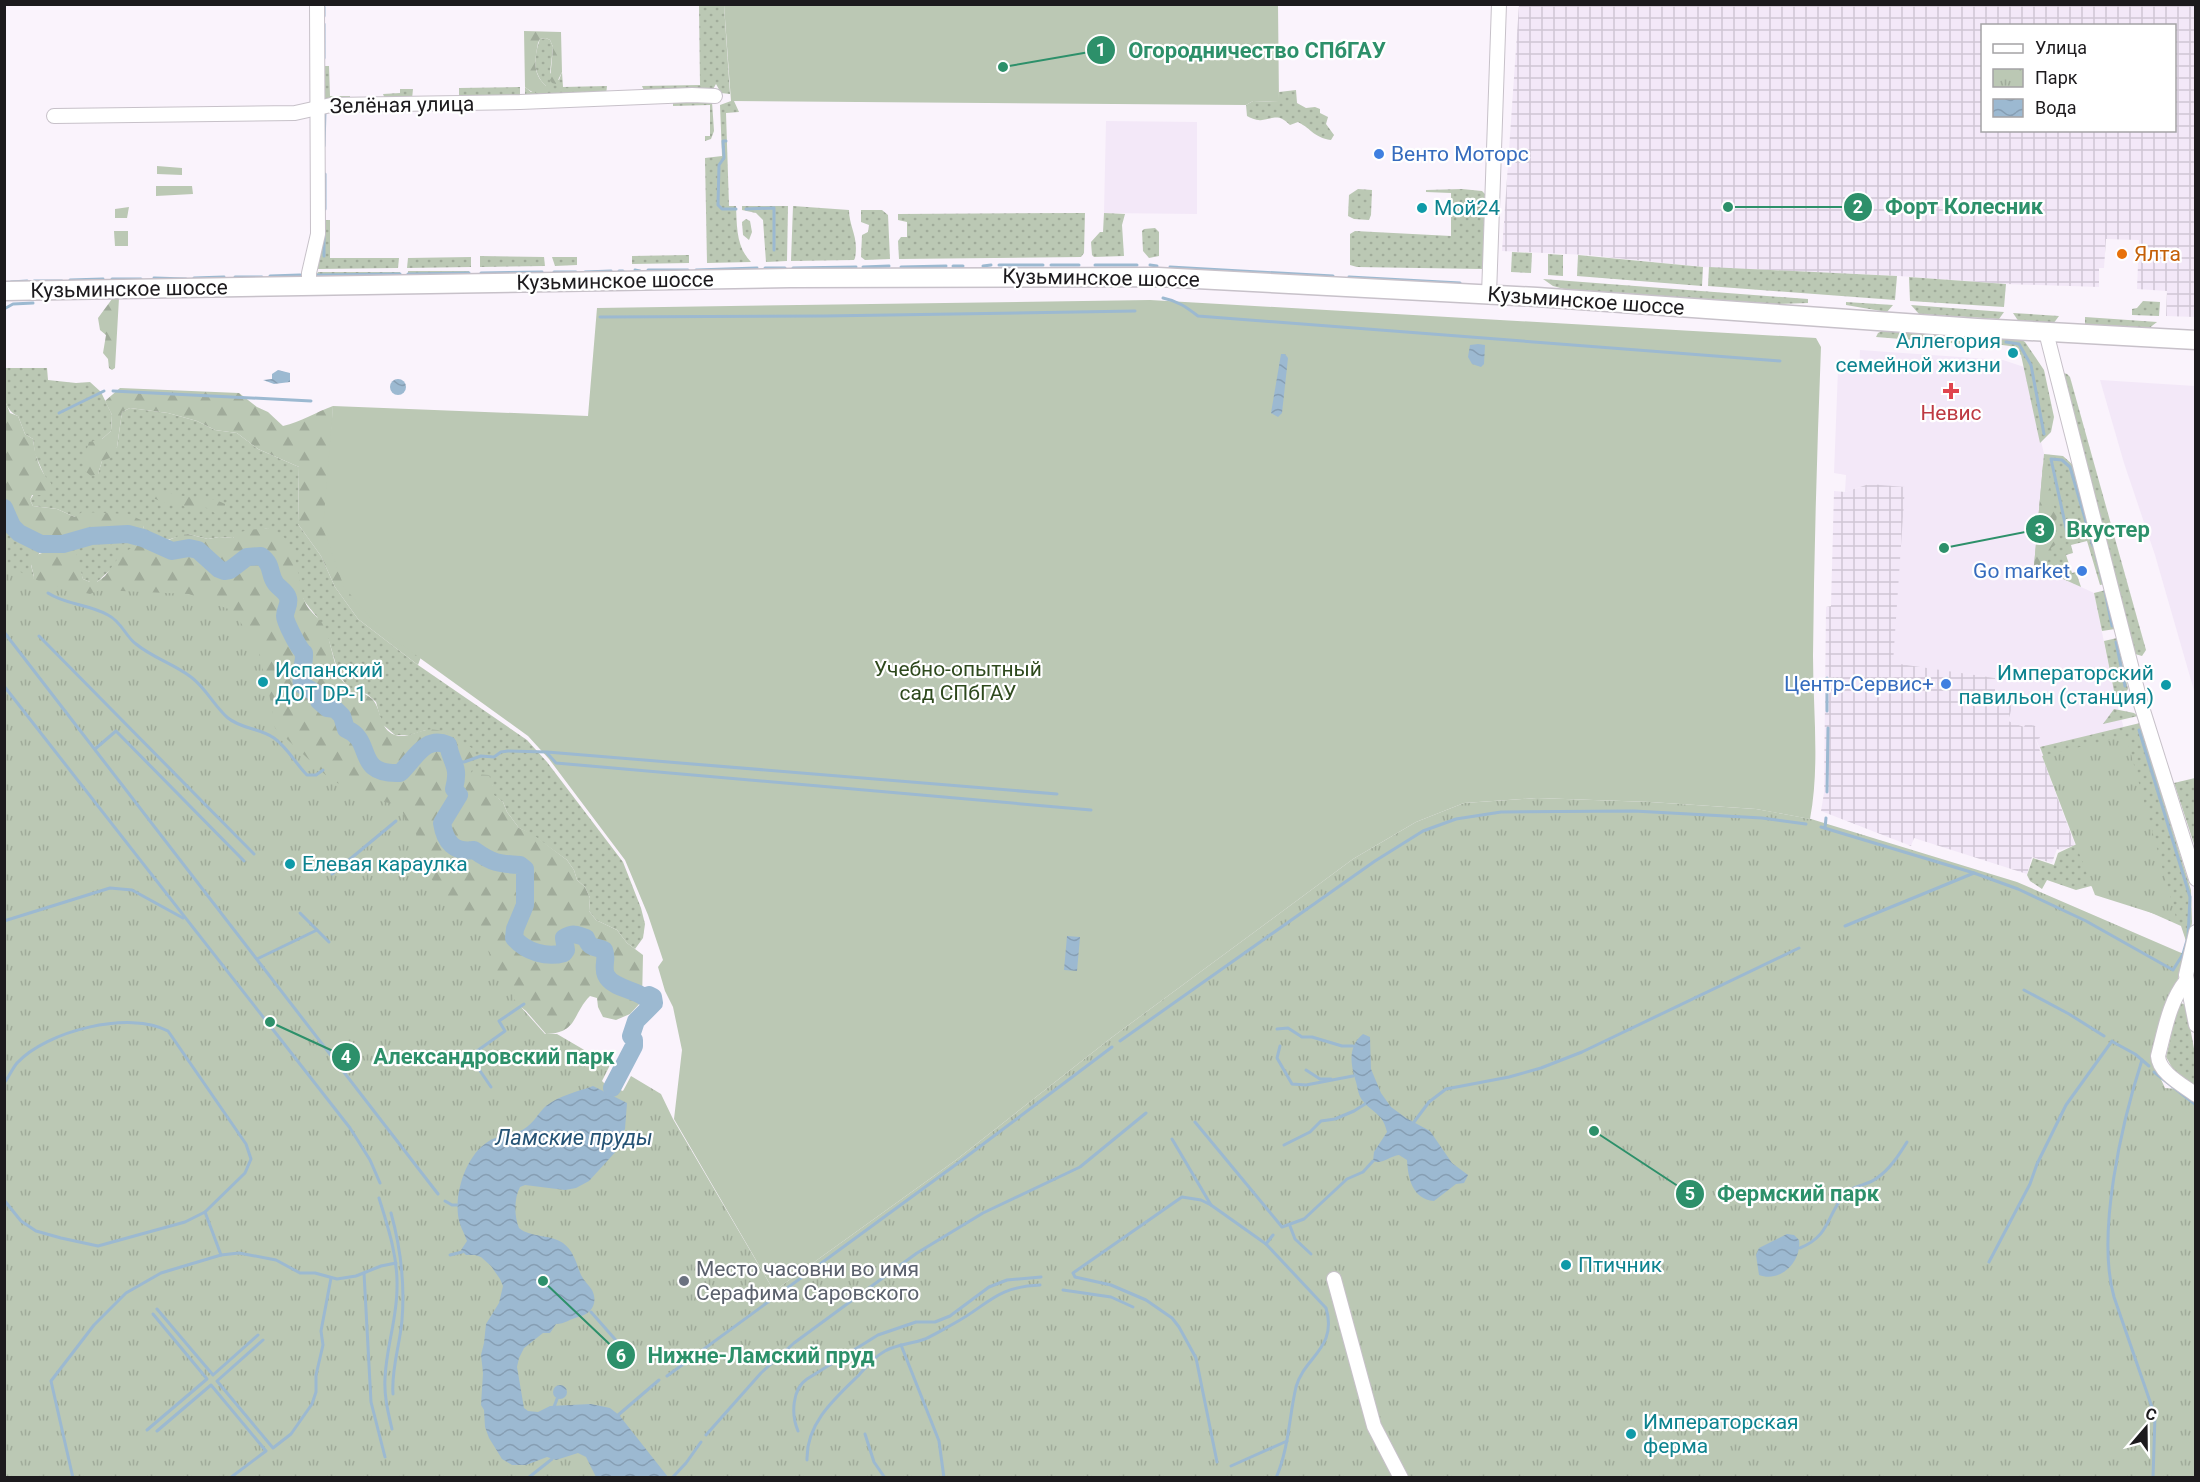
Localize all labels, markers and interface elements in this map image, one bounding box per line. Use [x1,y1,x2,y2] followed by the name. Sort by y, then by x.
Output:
[1981,24,2176,132] legend
[1086,30,1398,70] callout: Огородничество СПбГАУ
[2035,37,2087,58] text: Улица
[1128,38,1386,63] text: Огородничество СПбГАУ
[1096,39,1106,60] text: 1
[2035,67,2078,88] text: Парк
[329,92,475,118] street label: Зелёная улица
[2035,97,2077,118] text: Вода
[1391,142,1529,166] place label: Венто Моторс
[1372,147,1386,161] marker: Венто Моторс
[1843,187,2055,227] callout: Форт Колесник
[1885,194,2044,219] text: Форт Колесник
[1434,196,1500,220] place label: Мой24
[1853,196,1863,217] text: 2
[1415,201,1429,215] marker: Мой24
[2134,242,2181,266] place label: Ялта
[2115,247,2129,261] marker: Ялта
[1002,264,1200,292] street label: Кузьминское шоссе
[516,267,714,295] street label: Кузьминское шоссе
[30,275,228,303] street label: Кузьминское шоссе
[1487,282,1685,320] street label: Кузьминское шоссе
[1836,329,2001,377] place label: Аллегория семейной жизни
[2006,346,2020,360] marker: Аллегория семейной жизни
[1944,384,1958,398] marker: Невис
[1920,401,1982,425] place label: Невис
[2025,509,2162,549] callout: Вкустер
[2066,517,2150,542] text: Вкустер
[2035,519,2045,540] text: 3
[1973,559,2070,583] place label: Go market
[2075,564,2089,578] marker: Go market
[874,657,1042,705] park label: Учебно-опытный сад СПбГАУ
[275,658,383,706] place label: Испанский ДОТ DP-1
[1958,661,2154,709] place label: Императорский павильон (станция)
[1784,672,1934,696] place label: Центр-Сервис+
[256,675,270,689] marker: Испанский ДОТ DP-1
[1939,677,1953,691] marker: Центр-Сервис+
[2159,678,2173,692] marker: Императорский павильон (станция)
[302,852,468,876] place label: Елевая караулка
[283,857,297,871] marker: Елевая караулка
[331,1037,626,1077] callout: Александровский парк
[373,1044,615,1069] text: Александровский парк
[341,1046,351,1067] text: 4
[494,1125,653,1150] water label: Ламские пруды
[1675,1174,1891,1214] callout: Фермский парк
[1717,1181,1880,1206] text: Фермский парк
[1685,1183,1695,1204] text: 5
[1578,1253,1663,1277] place label: Птичник
[696,1257,919,1305] place label: Место часовни во имя Серафима Саровского
[1559,1258,1573,1272] marker: Птичник
[677,1274,691,1288] marker: Место часовни во имя Серафима Саровского
[606,1335,887,1375] callout: Нижне-Ламский пруд
[647,1343,875,1368] text: Нижне-Ламский пруд
[616,1345,626,1366] text: 6
[2116,1398,2176,1458] north arrow
[2143,1404,2159,1425] text: С
[1643,1410,1799,1458] place label: Императорская ферма
[1624,1427,1638,1441] marker: Императорская ферма

